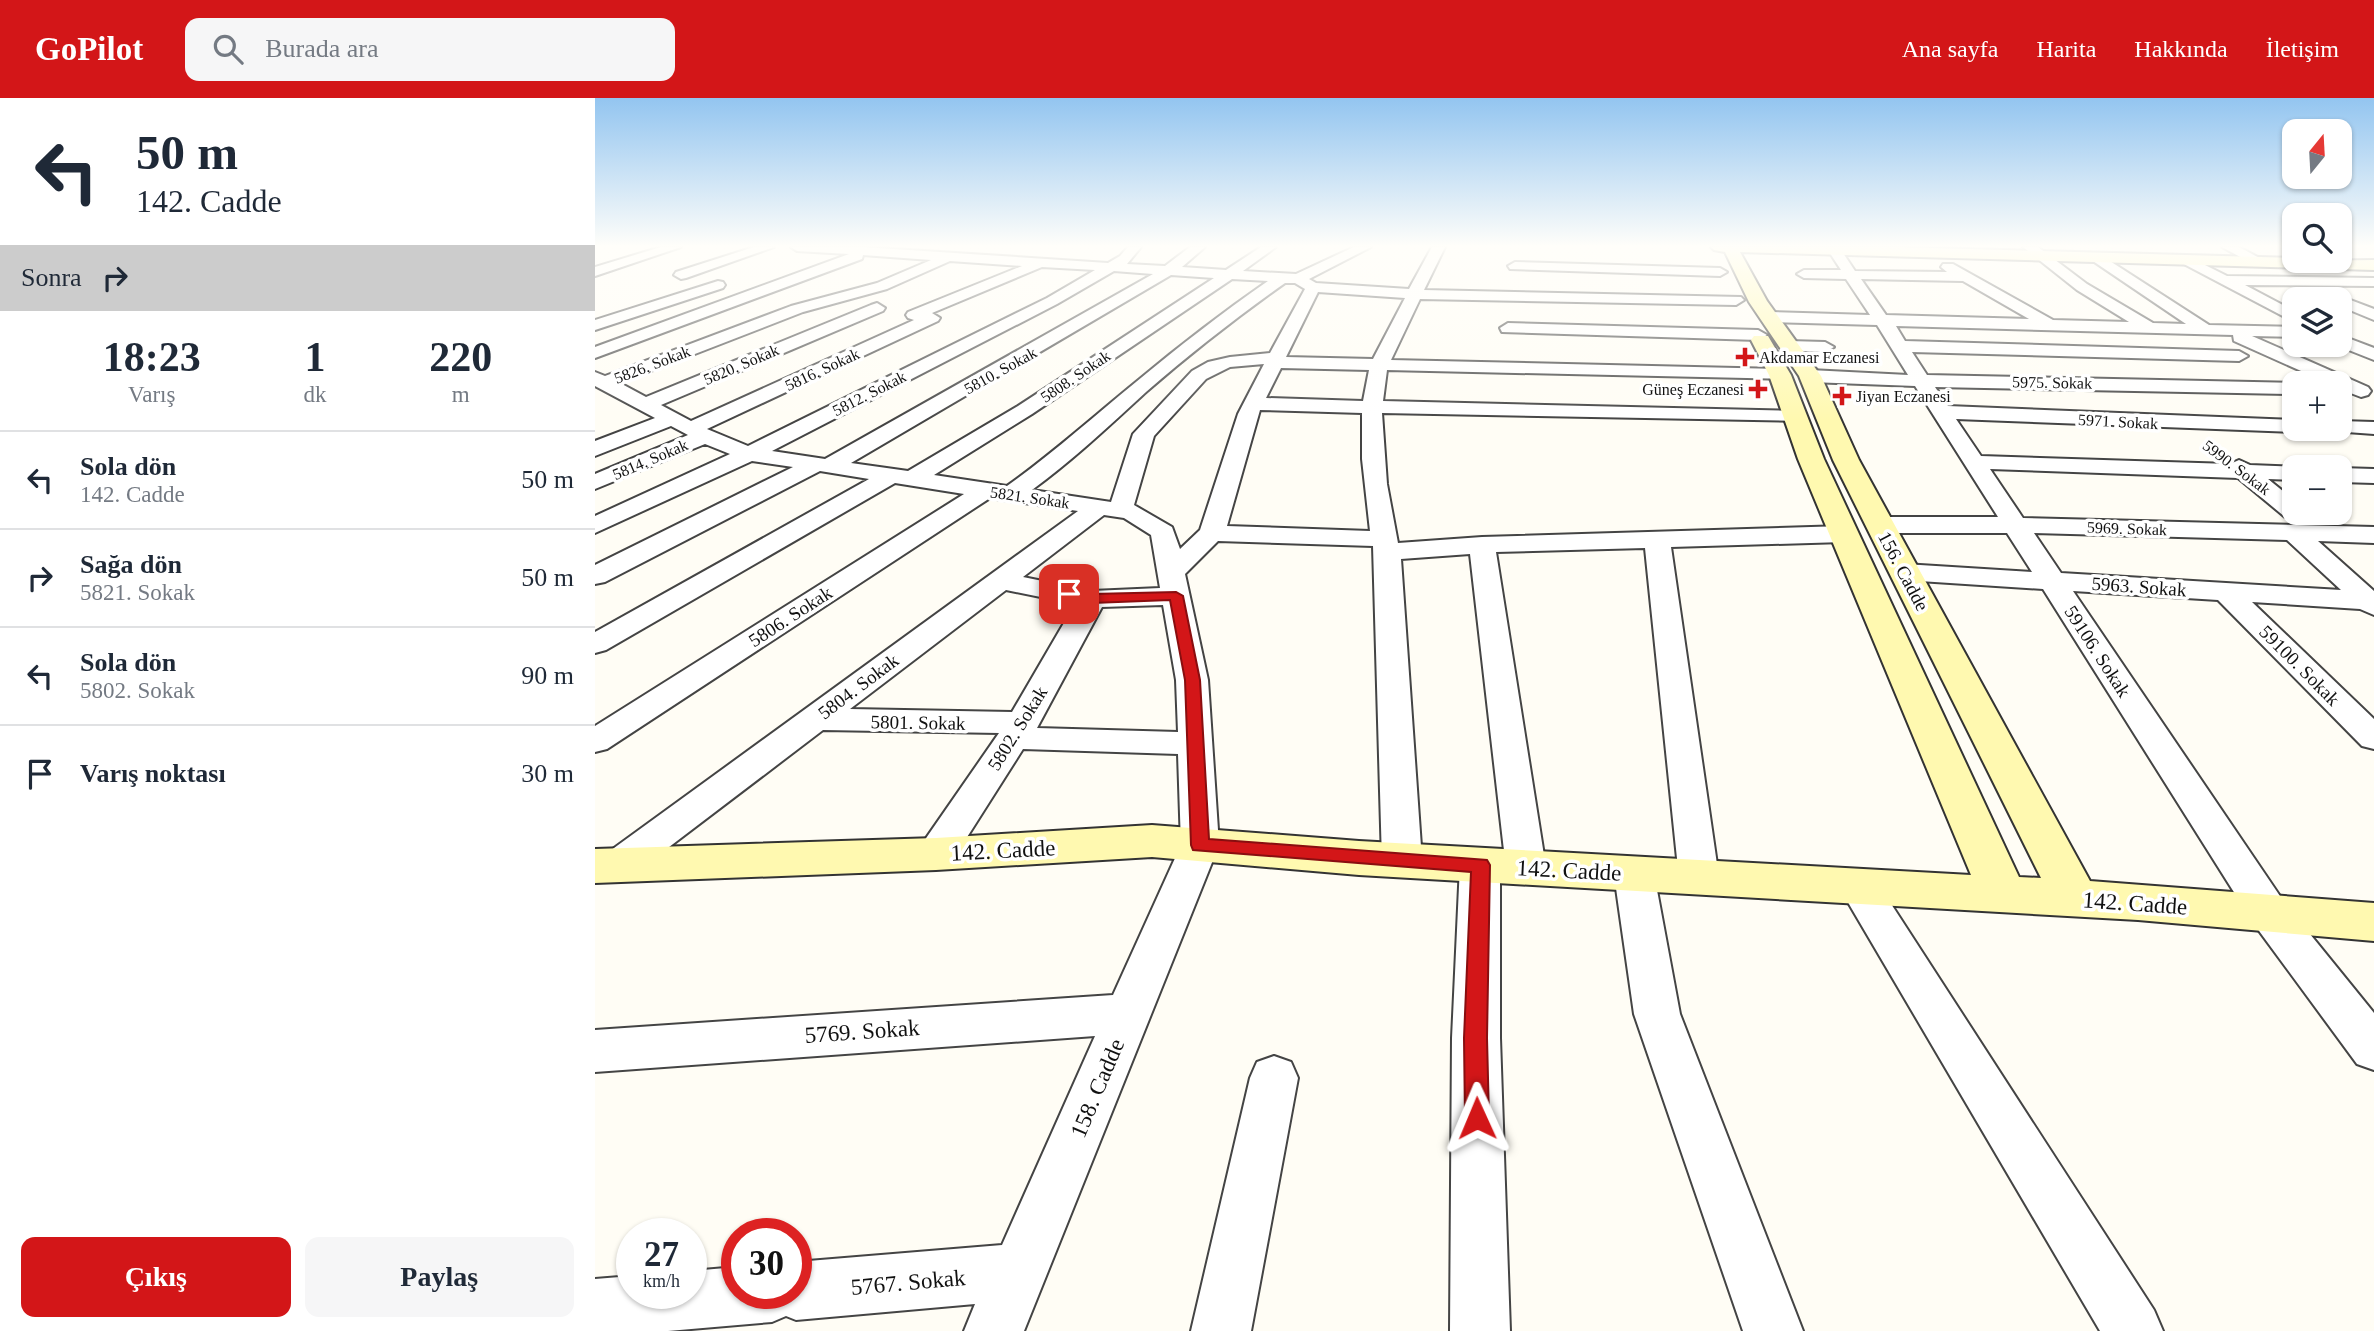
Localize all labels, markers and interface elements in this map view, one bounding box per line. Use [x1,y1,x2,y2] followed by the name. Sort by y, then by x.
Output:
[185,18,675,81] search box
[209,30,247,68] icon: search
[35,31,143,67] text: GoPilot
[265,34,378,63] text: Burada ara
[1902,36,1998,62] text: Ana sayfa
[2036,36,2096,62] text: Harita
[2134,36,2228,62] text: Hakkında
[2266,36,2339,62] text: İletişim
[2282,119,2352,189] north arrow
[2282,119,2352,525] map controls
[136,125,238,180] text: 50 m
[21,126,112,217] icon: left
[136,183,282,219] text: 142. Cadde
[2282,203,2352,273] button: search
[96,259,134,297] icon: right
[21,263,82,292] text: Sonra
[2282,287,2352,357] button: layers
[103,334,201,380] text: 18:23
[305,334,326,380] text: 1
[429,334,492,380] text: 220
[701,341,781,388] street label: 5820. Sokak
[612,342,693,387] street label: 5826. Sokak
[961,344,1039,397] street label: 5810. Sokak
[782,345,862,394] street label: 5816. Sokak
[1037,347,1113,406] street label: 5808. Sokak
[1737,349,1753,365] marker: Akdamar Eczanesi
[1759,349,1880,366] place label: Akdamar Eczanesi
[830,368,909,419] street label: 5812. Sokak
[2282,371,2352,441] button: +
[2012,373,2092,392] street label: 5975. Sokak
[1642,381,1745,399] place label: Güneş Eczanesi
[1750,381,1766,397] marker: Güneş Eczanesi
[128,382,175,407] text: Varış
[304,382,327,407] text: dk
[452,382,470,407] text: m
[1834,388,1850,404] marker: Jiyan Eczanesi
[1856,388,1951,406] place label: Jiyan Eczanesi
[2078,411,2158,432] street label: 5971. Sokak
[610,436,690,483] street label: 5814. Sokak
[2200,437,2274,498] street label: 5990. Sokak
[80,452,176,481] text: Sola dön
[2282,455,2352,525] button: −
[21,461,59,499] icon: left
[521,465,574,494] text: 50 m
[80,482,185,507] text: 142. Cadde
[989,484,1071,511] street label: 5821. Sokak
[2087,519,2167,538] street label: 5969. Sokak
[1874,528,1933,614] street label: 156. Cadde
[80,550,182,579] text: Sağa dön
[21,559,59,597] icon: right
[521,563,574,592] text: 50 m
[1039,564,1099,624] pin
[2091,573,2188,600] street label: 5963. Sokak
[1050,575,1088,613] icon: arrive
[80,580,195,605] text: 5821. Sokak
[745,581,836,651] street label: 5806. Sokak
[2060,602,2135,701] street label: 59106. Sokak
[2255,621,2344,710] street label: 59100. Sokak
[80,648,176,677] text: Sola dön
[814,649,903,723] street label: 5804. Sokak
[21,657,59,695] icon: left
[521,661,574,690] text: 90 m
[80,678,195,703] text: 5802. Sokak
[983,682,1052,774] street label: 5802. Sokak
[870,711,966,734] street label: 5801. Sokak
[21,755,59,793] icon: arrive
[80,759,226,788] text: Varış noktası
[521,759,574,788] text: 30 m
[950,835,1056,866] street label: 142. Cadde
[1516,855,1622,886] street label: 142. Cadde
[2082,887,2188,920] street label: 142. Cadde
[804,1015,921,1048] street label: 5769. Sokak
[1065,1035,1129,1141] street label: 158. Cadde
[1440,1081,1514,1155] position arrow
[721,1218,812,1309] speed limit sign: 30
[644,1235,679,1274] text: 27
[21,1237,291,1317] button: Çıkış
[305,1237,574,1317] button: Paylaş
[850,1265,967,1300] street label: 5767. Sokak
[643,1271,680,1291] text: km/h

